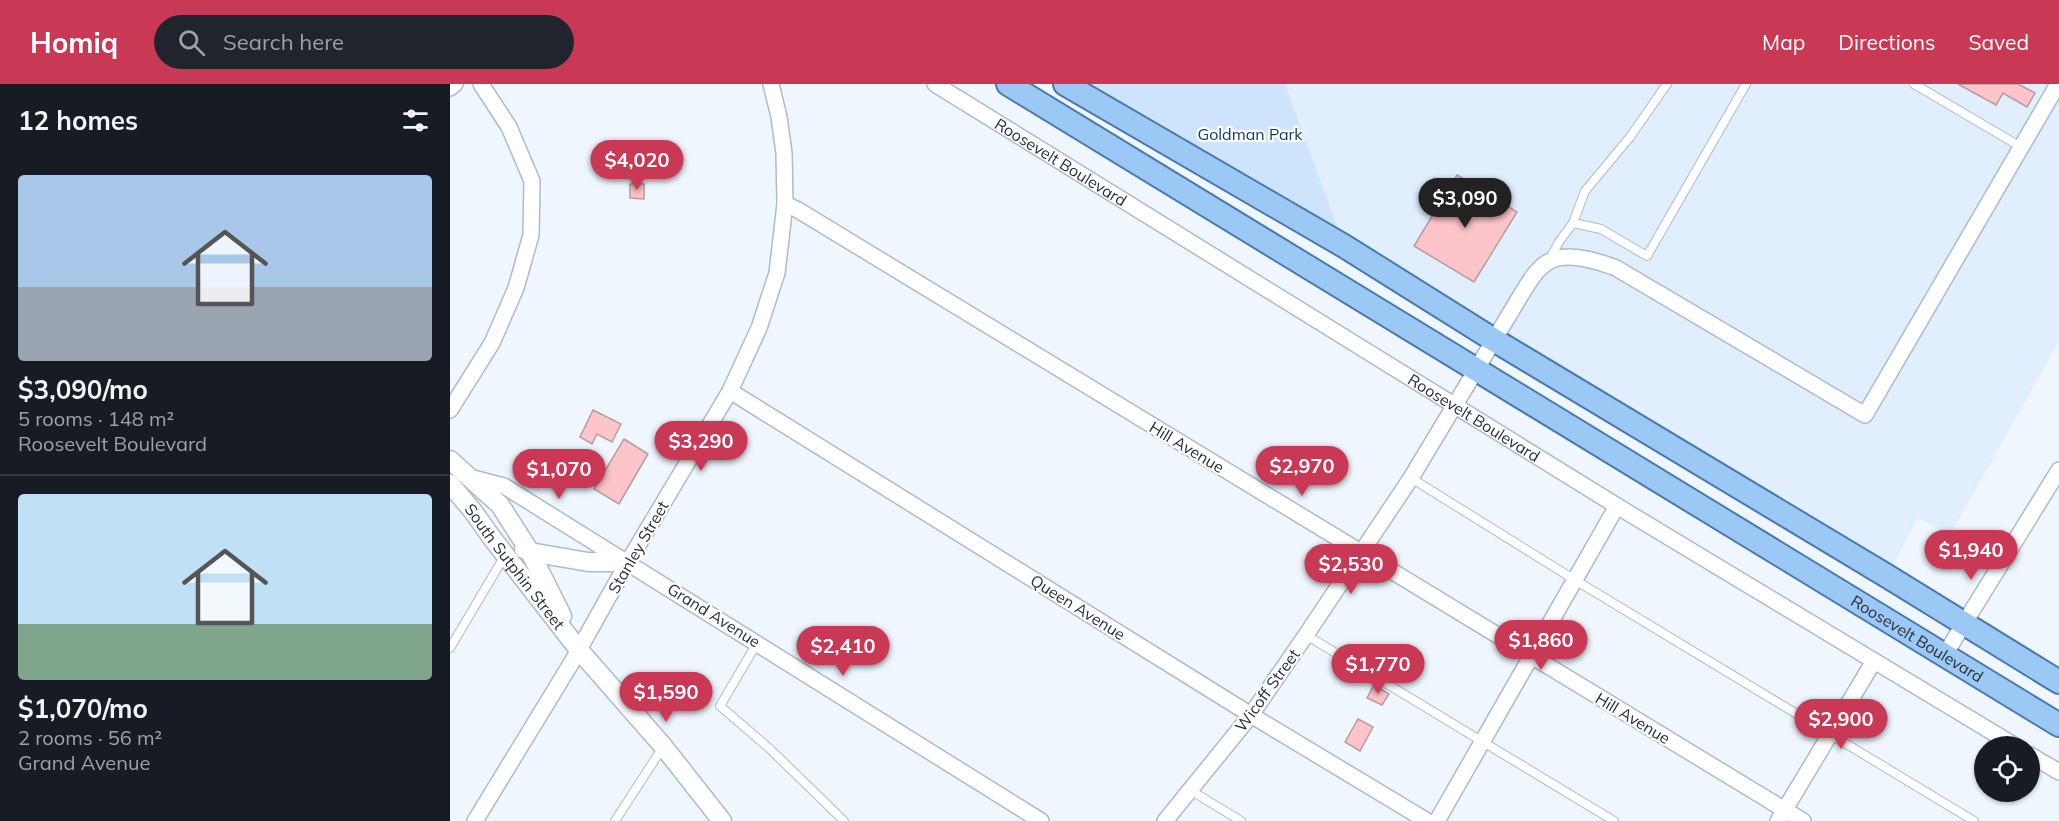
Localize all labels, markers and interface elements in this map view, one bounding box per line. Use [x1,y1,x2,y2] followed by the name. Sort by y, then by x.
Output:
[154,15,574,69] search box
[30,25,118,60] text: Homiq
[175,26,208,59] icon: search
[223,28,344,56] text: Search here
[1762,29,1805,55] text: Map
[1838,29,1935,55] text: Directions
[1968,29,2029,55] text: Saved
[18,104,138,137] text: 12 homes
[399,104,432,137] icon: filters
[991,114,1130,210] street label: Roosevelt Boulevard
[1197,124,1303,144] park label: Goldman Park
[588,140,686,191] pin: $4,020
[605,147,669,172] text: $4,020
[1416,178,1514,229] pin: $3,090
[1433,185,1497,210] text: $3,090
[171,214,279,322] icon: home
[1404,369,1544,466] street label: Roosevelt Boulevard
[18,373,148,406] text: $3,090/mo
[18,406,174,431] text: 5 rooms · 148 m²
[1146,417,1228,477] street label: Hill Avenue
[652,421,750,472] pin: $3,290
[669,428,733,453] text: $3,290
[18,431,207,456] text: Roosevelt Boulevard
[1253,446,1351,497] pin: $2,970
[510,449,608,500] pin: $1,070
[1270,453,1334,478] text: $2,970
[527,456,591,481] text: $1,070
[603,497,673,597] street label: Stanley Street
[461,499,569,634] street label: South Sutphin Street
[1922,530,2020,581] pin: $1,940
[171,533,279,641] icon: home
[1939,537,2003,562] text: $1,940
[1302,544,1400,595] pin: $2,530
[1319,551,1383,576] text: $2,530
[1027,570,1129,644] street label: Queen Avenue
[664,578,764,652] street label: Grand Avenue
[1847,591,1987,686] street label: Roosevelt Boulevard
[1492,620,1590,671] pin: $1,860
[794,626,892,677] pin: $2,410
[1509,627,1573,652] text: $1,860
[811,633,875,658] text: $2,410
[1230,644,1304,735] street label: Wicoff Street
[1329,644,1427,695] pin: $1,770
[1346,651,1410,676] text: $1,770
[617,672,715,723] pin: $1,590
[634,679,698,704] text: $1,590
[1592,688,1674,748] street label: Hill Avenue
[18,692,148,725] text: $1,070/mo
[1792,699,1890,750] pin: $2,900
[1809,706,1873,731] text: $2,900
[18,725,162,750] text: 2 rooms · 56 m²
[1974,736,2040,802] map controls
[1974,736,2040,802] button: locate
[18,750,150,775] text: Grand Avenue

